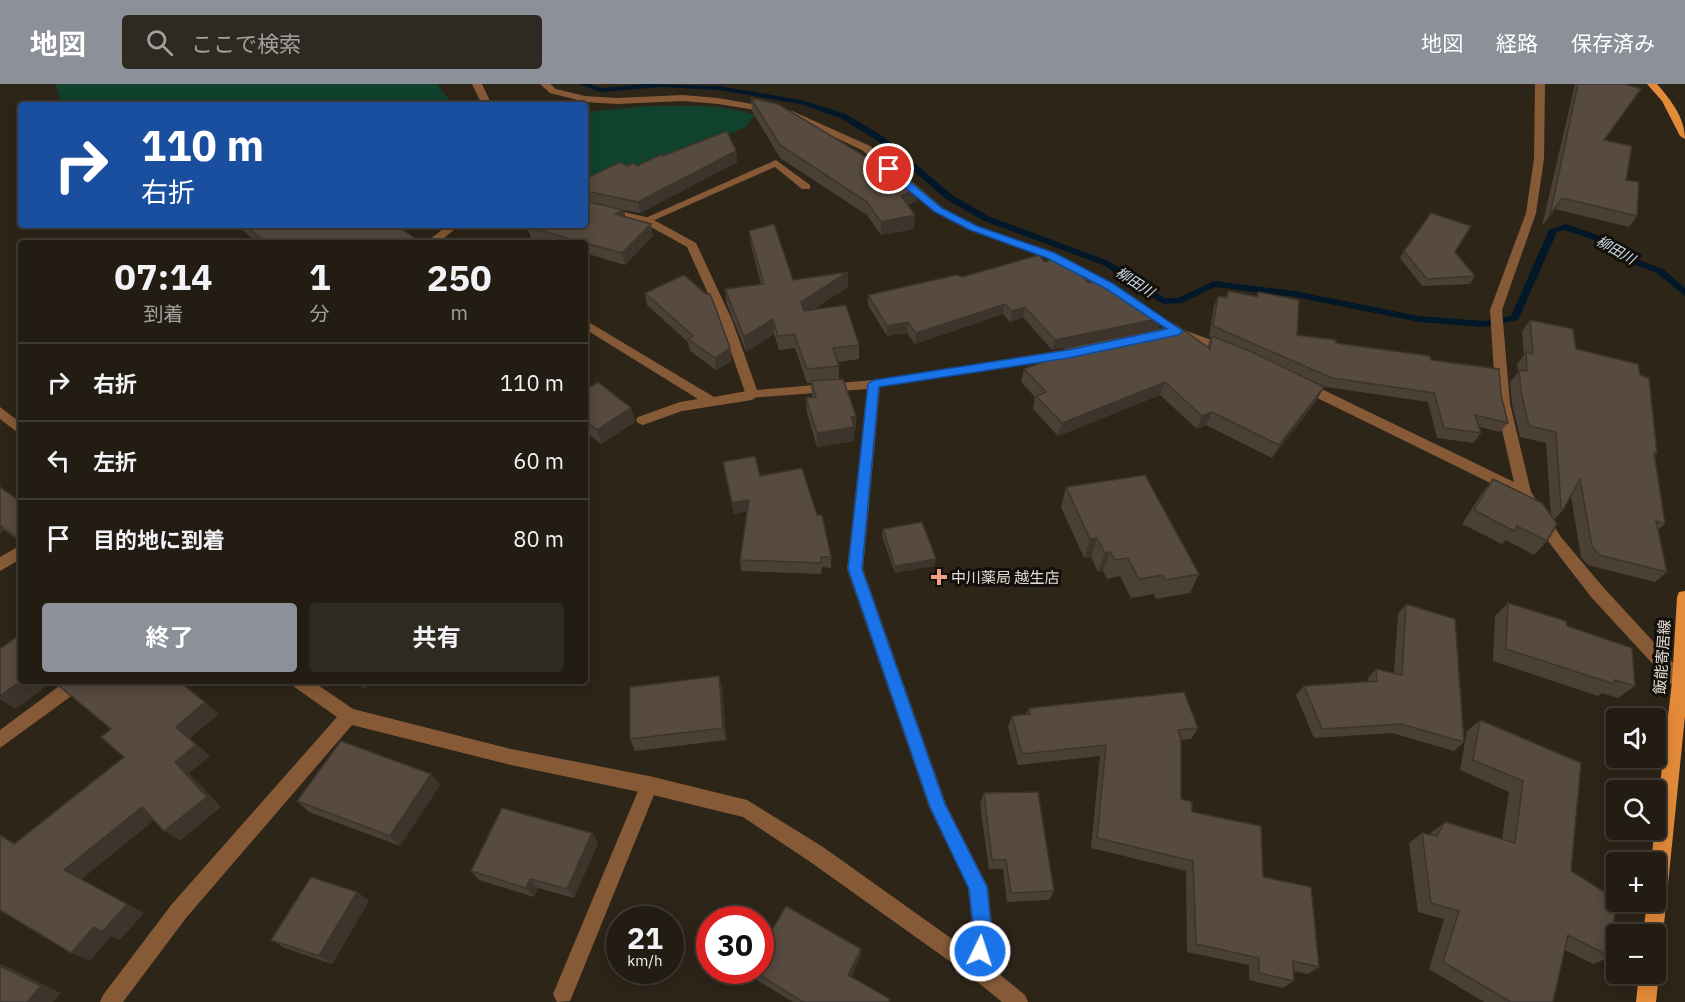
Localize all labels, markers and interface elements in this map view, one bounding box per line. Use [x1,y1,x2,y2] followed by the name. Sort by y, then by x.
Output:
[122,15,542,69] search box
[30,25,86,62] text: 地図
[143,26,176,59] icon: search
[191,29,301,58] text: ここで検索
[1421,29,1463,57] text: 地図
[1496,29,1538,57] text: 経路
[1571,29,1655,57] text: 保存済み
[141,118,264,173] text: 110 m
[42,126,120,204] icon: right
[863,143,914,194] pin
[872,152,905,185] icon: arrive
[141,174,195,209] text: 右折
[1593,232,1640,269] water label: 柳田川
[114,253,213,300] text: 07:14
[309,253,331,300] text: 1
[427,254,492,301] text: 250
[1112,263,1159,302] water label: 柳田川
[451,299,468,326] text: m
[143,300,183,327] text: 到着
[310,300,330,327] text: 分
[42,366,75,399] icon: right
[500,368,564,397] text: 110 m
[93,369,137,398] text: 右折
[42,444,75,477] icon: left
[513,446,564,475] text: 60 m
[93,447,137,476] text: 左折
[42,522,75,555] icon: arrive
[513,524,564,553] text: 80 m
[93,525,225,554] text: 目的地に到着
[951,568,1060,587] place label: 中川薬局 越生店
[932,570,946,584] marker: 中川薬局 越生店
[42,603,297,672] button: 終了
[309,603,564,672] button: 共有
[1650,619,1674,695] street label: 飯能寄居線
[1606,708,1666,984] map controls
[1606,708,1666,768] button: sound
[1606,780,1666,840] button: search
[1606,852,1666,912] button: +
[696,906,774,984] speed limit sign: 30
[627,918,663,957] text: 21
[948,919,1012,983] position arrow
[1606,924,1666,984] button: −
[627,951,663,970] text: km/h

